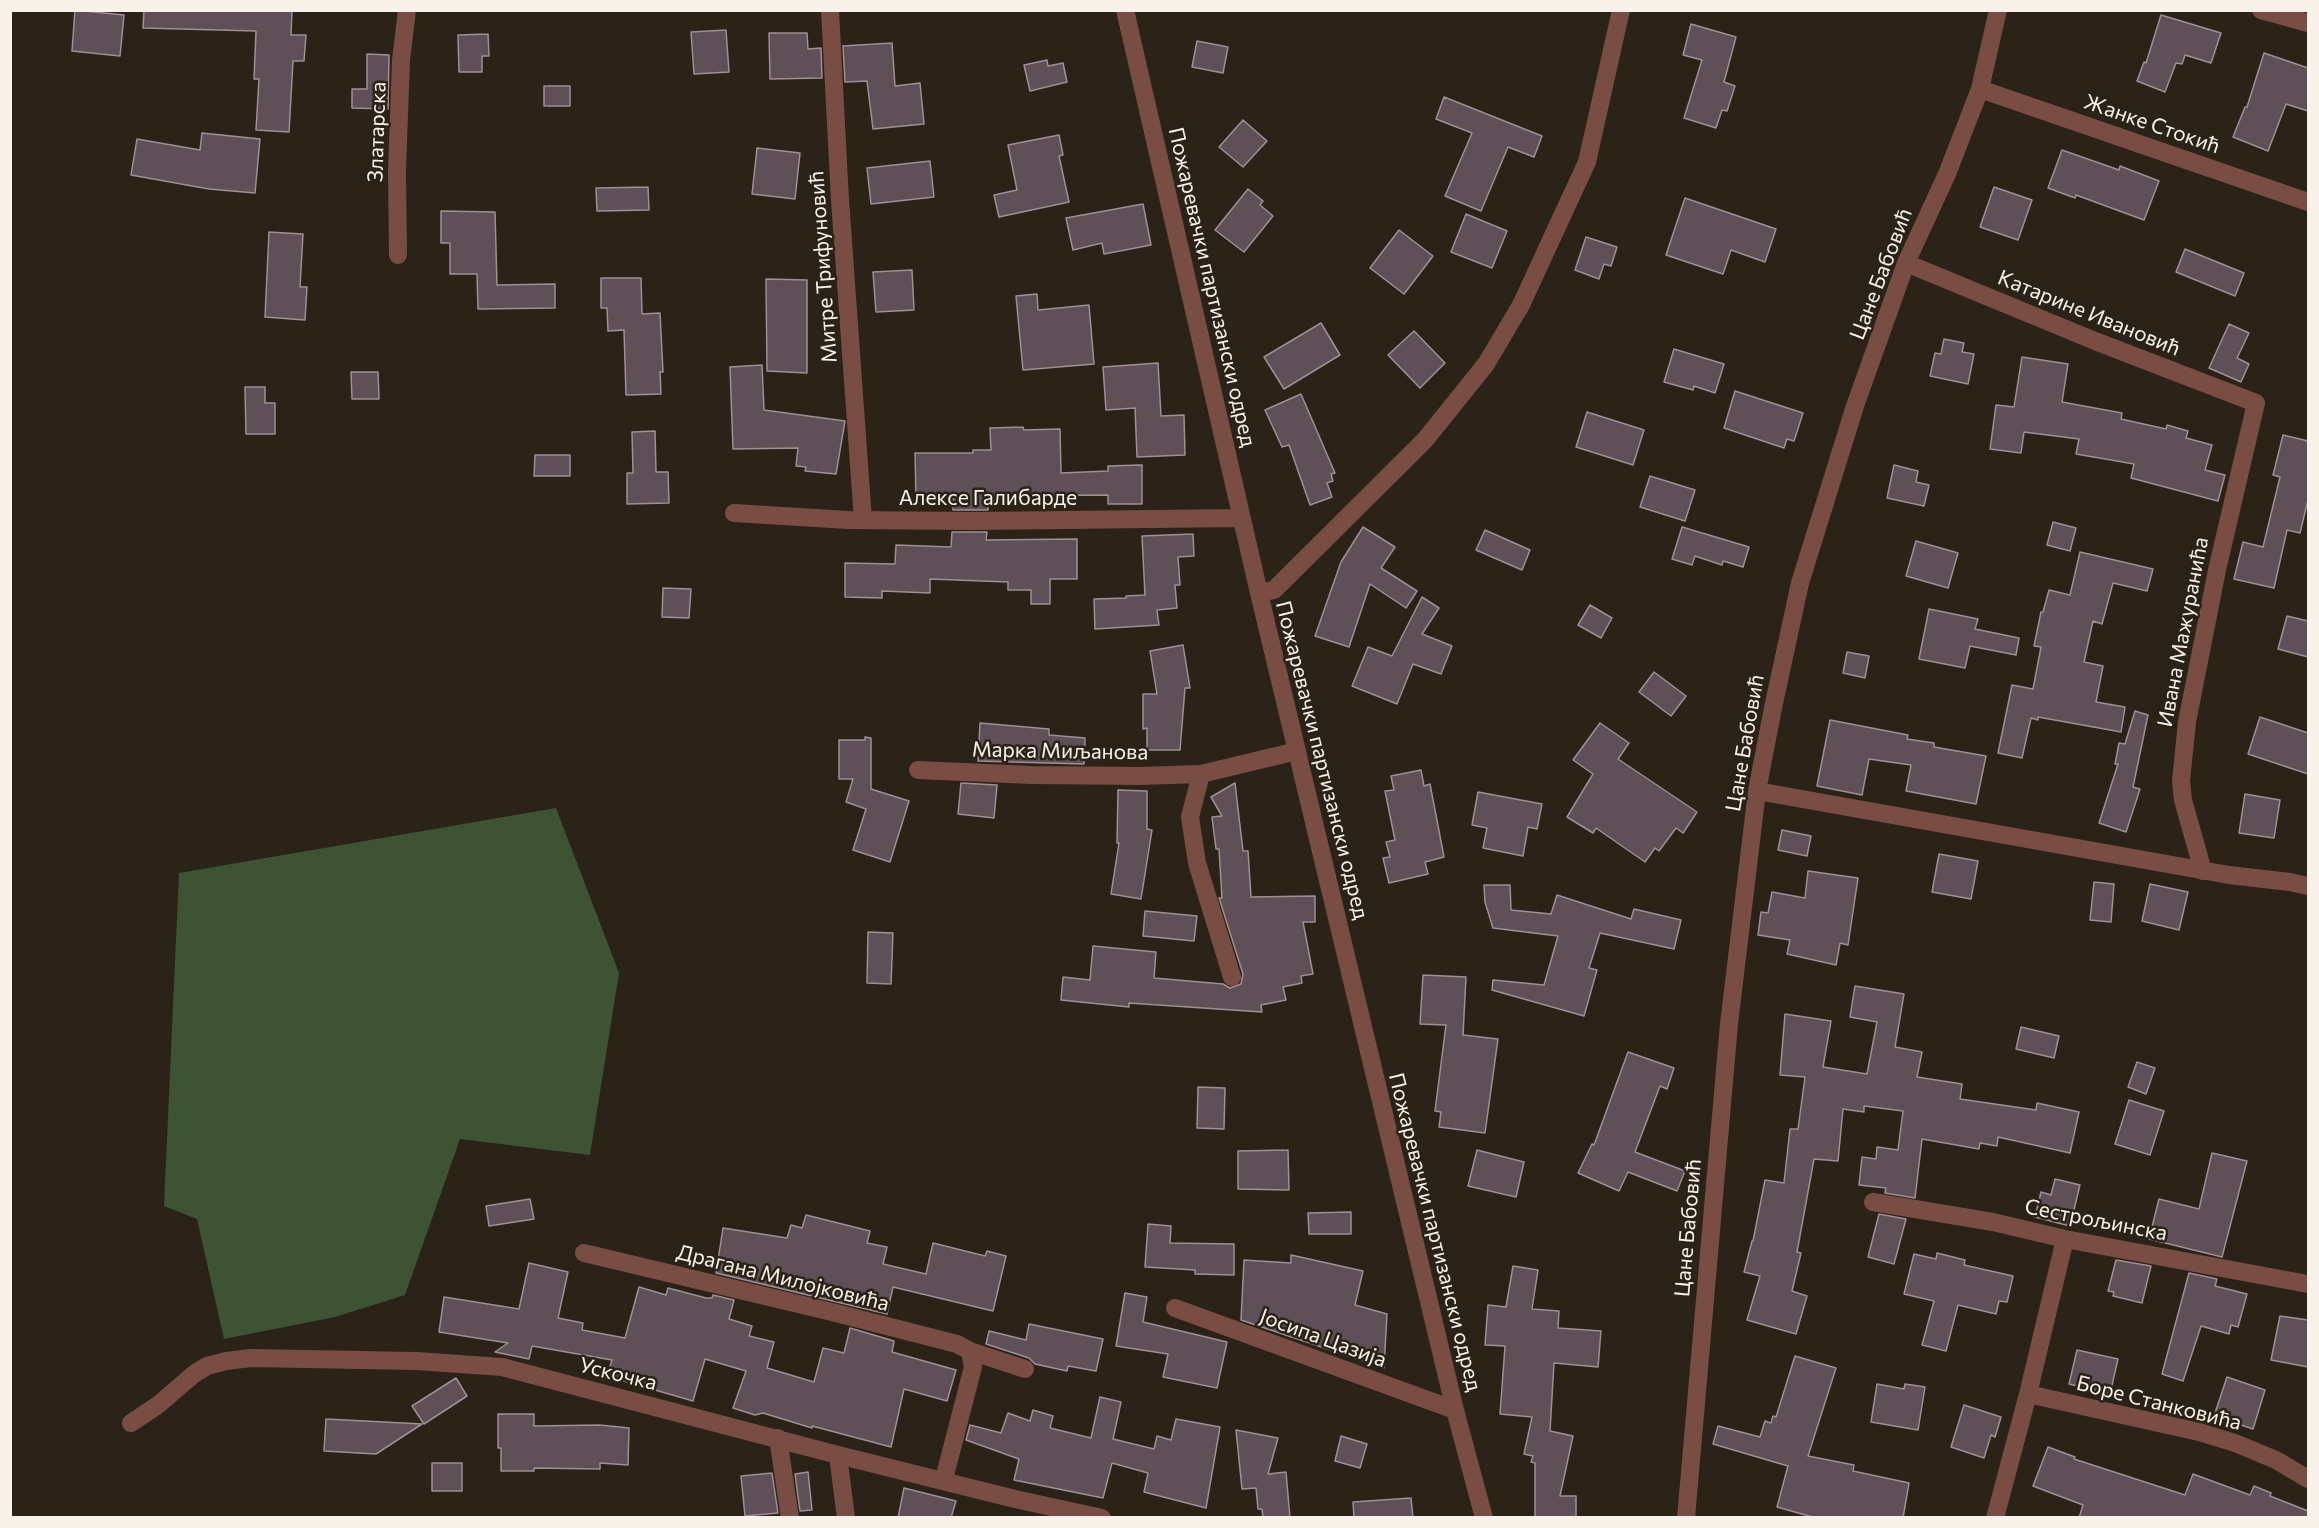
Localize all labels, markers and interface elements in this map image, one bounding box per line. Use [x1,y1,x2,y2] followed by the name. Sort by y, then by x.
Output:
[363,81,391,183] street label: Златарска
[2081,89,2223,159] street label: Жанке Стокић
[1163,125,1261,449] street label: Пожаревачки партизански одред
[804,170,842,364] street label: Митре Трифуновић
[1844,205,1918,343] street label: Цане Бабовић
[1994,265,2184,361] street label: Катарине Ивановић
[899,485,1077,511] street label: Алексе Галибарде
[2152,535,2214,729] street label: Ивана Мажуранића
[1270,598,1374,922] street label: Пожаревачки партизански одред
[1721,673,1769,813] street label: Цане Бабовић
[972,737,1148,765] street label: Марка Миљанова
[1383,1070,1487,1394] street label: Пожаревачки партизански одред
[1669,1158,1707,1298] street label: Цане Бабовић
[2023,1194,2169,1246] street label: Сестрољинска
[674,1239,892,1317] street label: Драгана Милојковића
[1256,1303,1390,1373] street label: Јосипа Цазија
[577,1352,659,1396] street label: Ускочка
[2074,1370,2244,1436] street label: Боре Станковића

